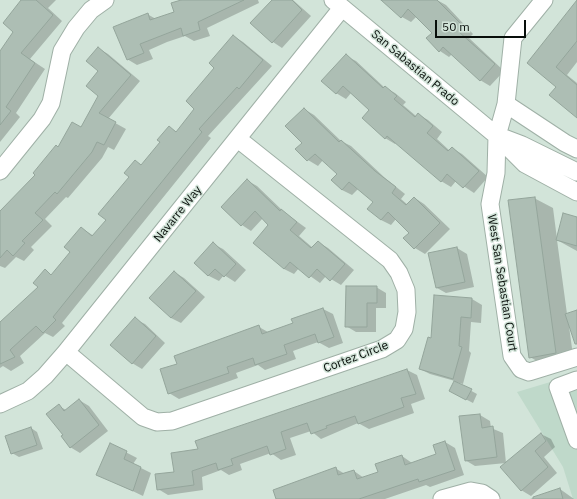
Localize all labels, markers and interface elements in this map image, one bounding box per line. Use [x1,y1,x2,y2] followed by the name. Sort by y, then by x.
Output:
[437,12,528,38] scale bar
[442,19,470,34] text: 50 m
[368,27,462,109] street label: San Sabastian Prado
[151,183,205,245] street label: Navarre Way
[484,213,520,353] street label: West San Sebastian Court
[321,338,391,376] street label: Cortez Circle

